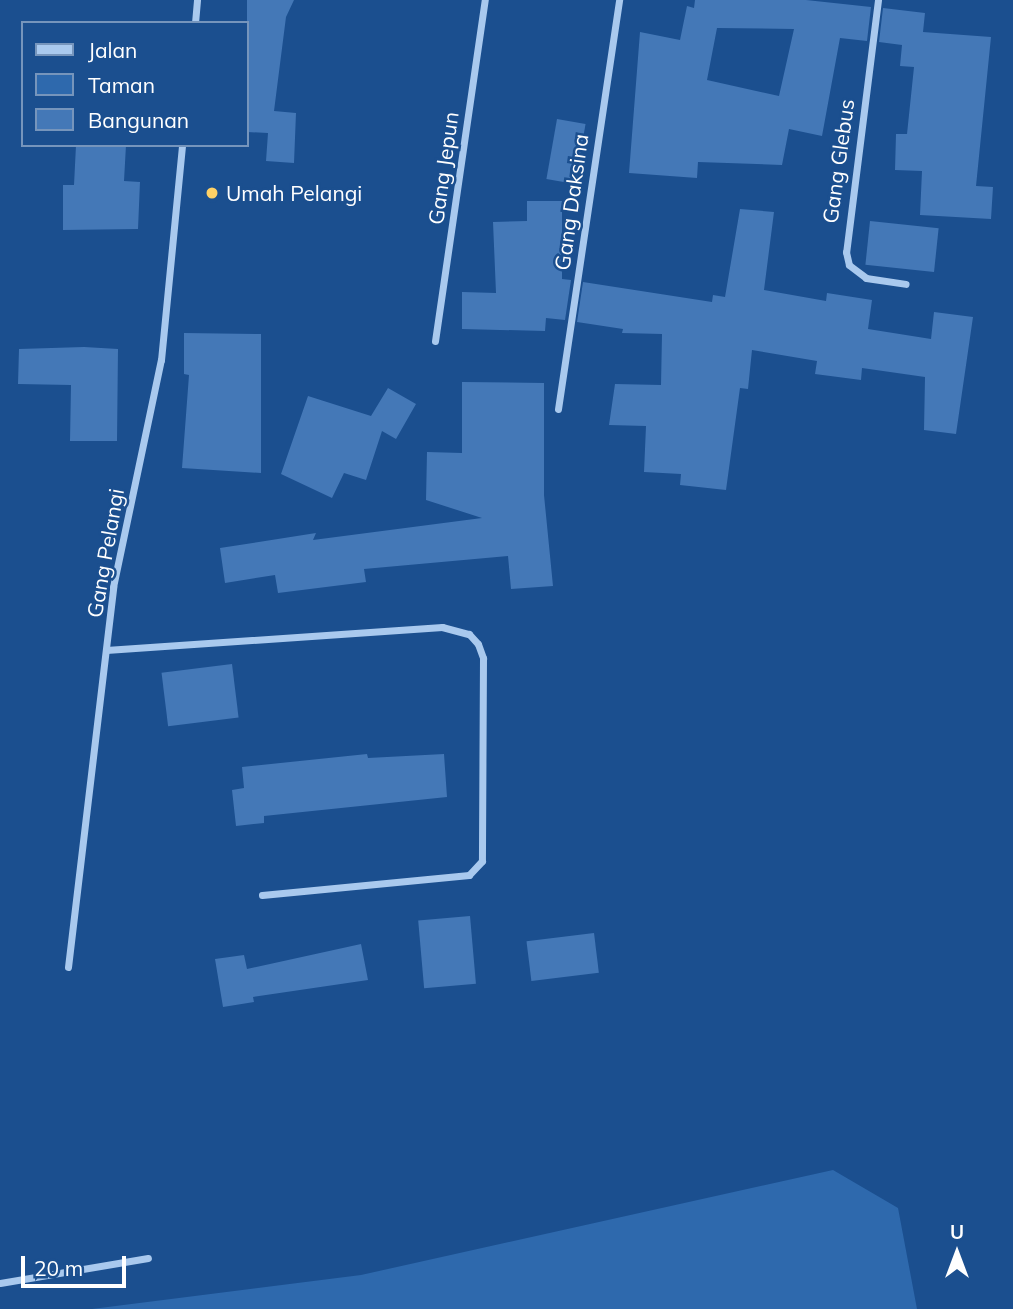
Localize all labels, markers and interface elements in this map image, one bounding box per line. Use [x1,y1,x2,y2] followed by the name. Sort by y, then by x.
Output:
[21,21,248,147] legend
[88,37,137,63] text: Jalan
[88,72,155,98] text: Taman
[817,97,859,225] street label: Gang Glebus
[88,107,189,133] text: Bangunan
[423,110,463,226] street label: Gang Jepun
[549,132,593,272] street label: Gang Daksina
[226,180,362,206] place label: Umah Pelangi
[204,185,220,201] marker: Umah Pelangi
[81,487,129,619] street label: Gang Pelangi
[922,1218,992,1288] north arrow
[950,1220,964,1244] text: U
[24,1242,130,1286] scale bar
[34,1255,83,1281] text: 20 m

